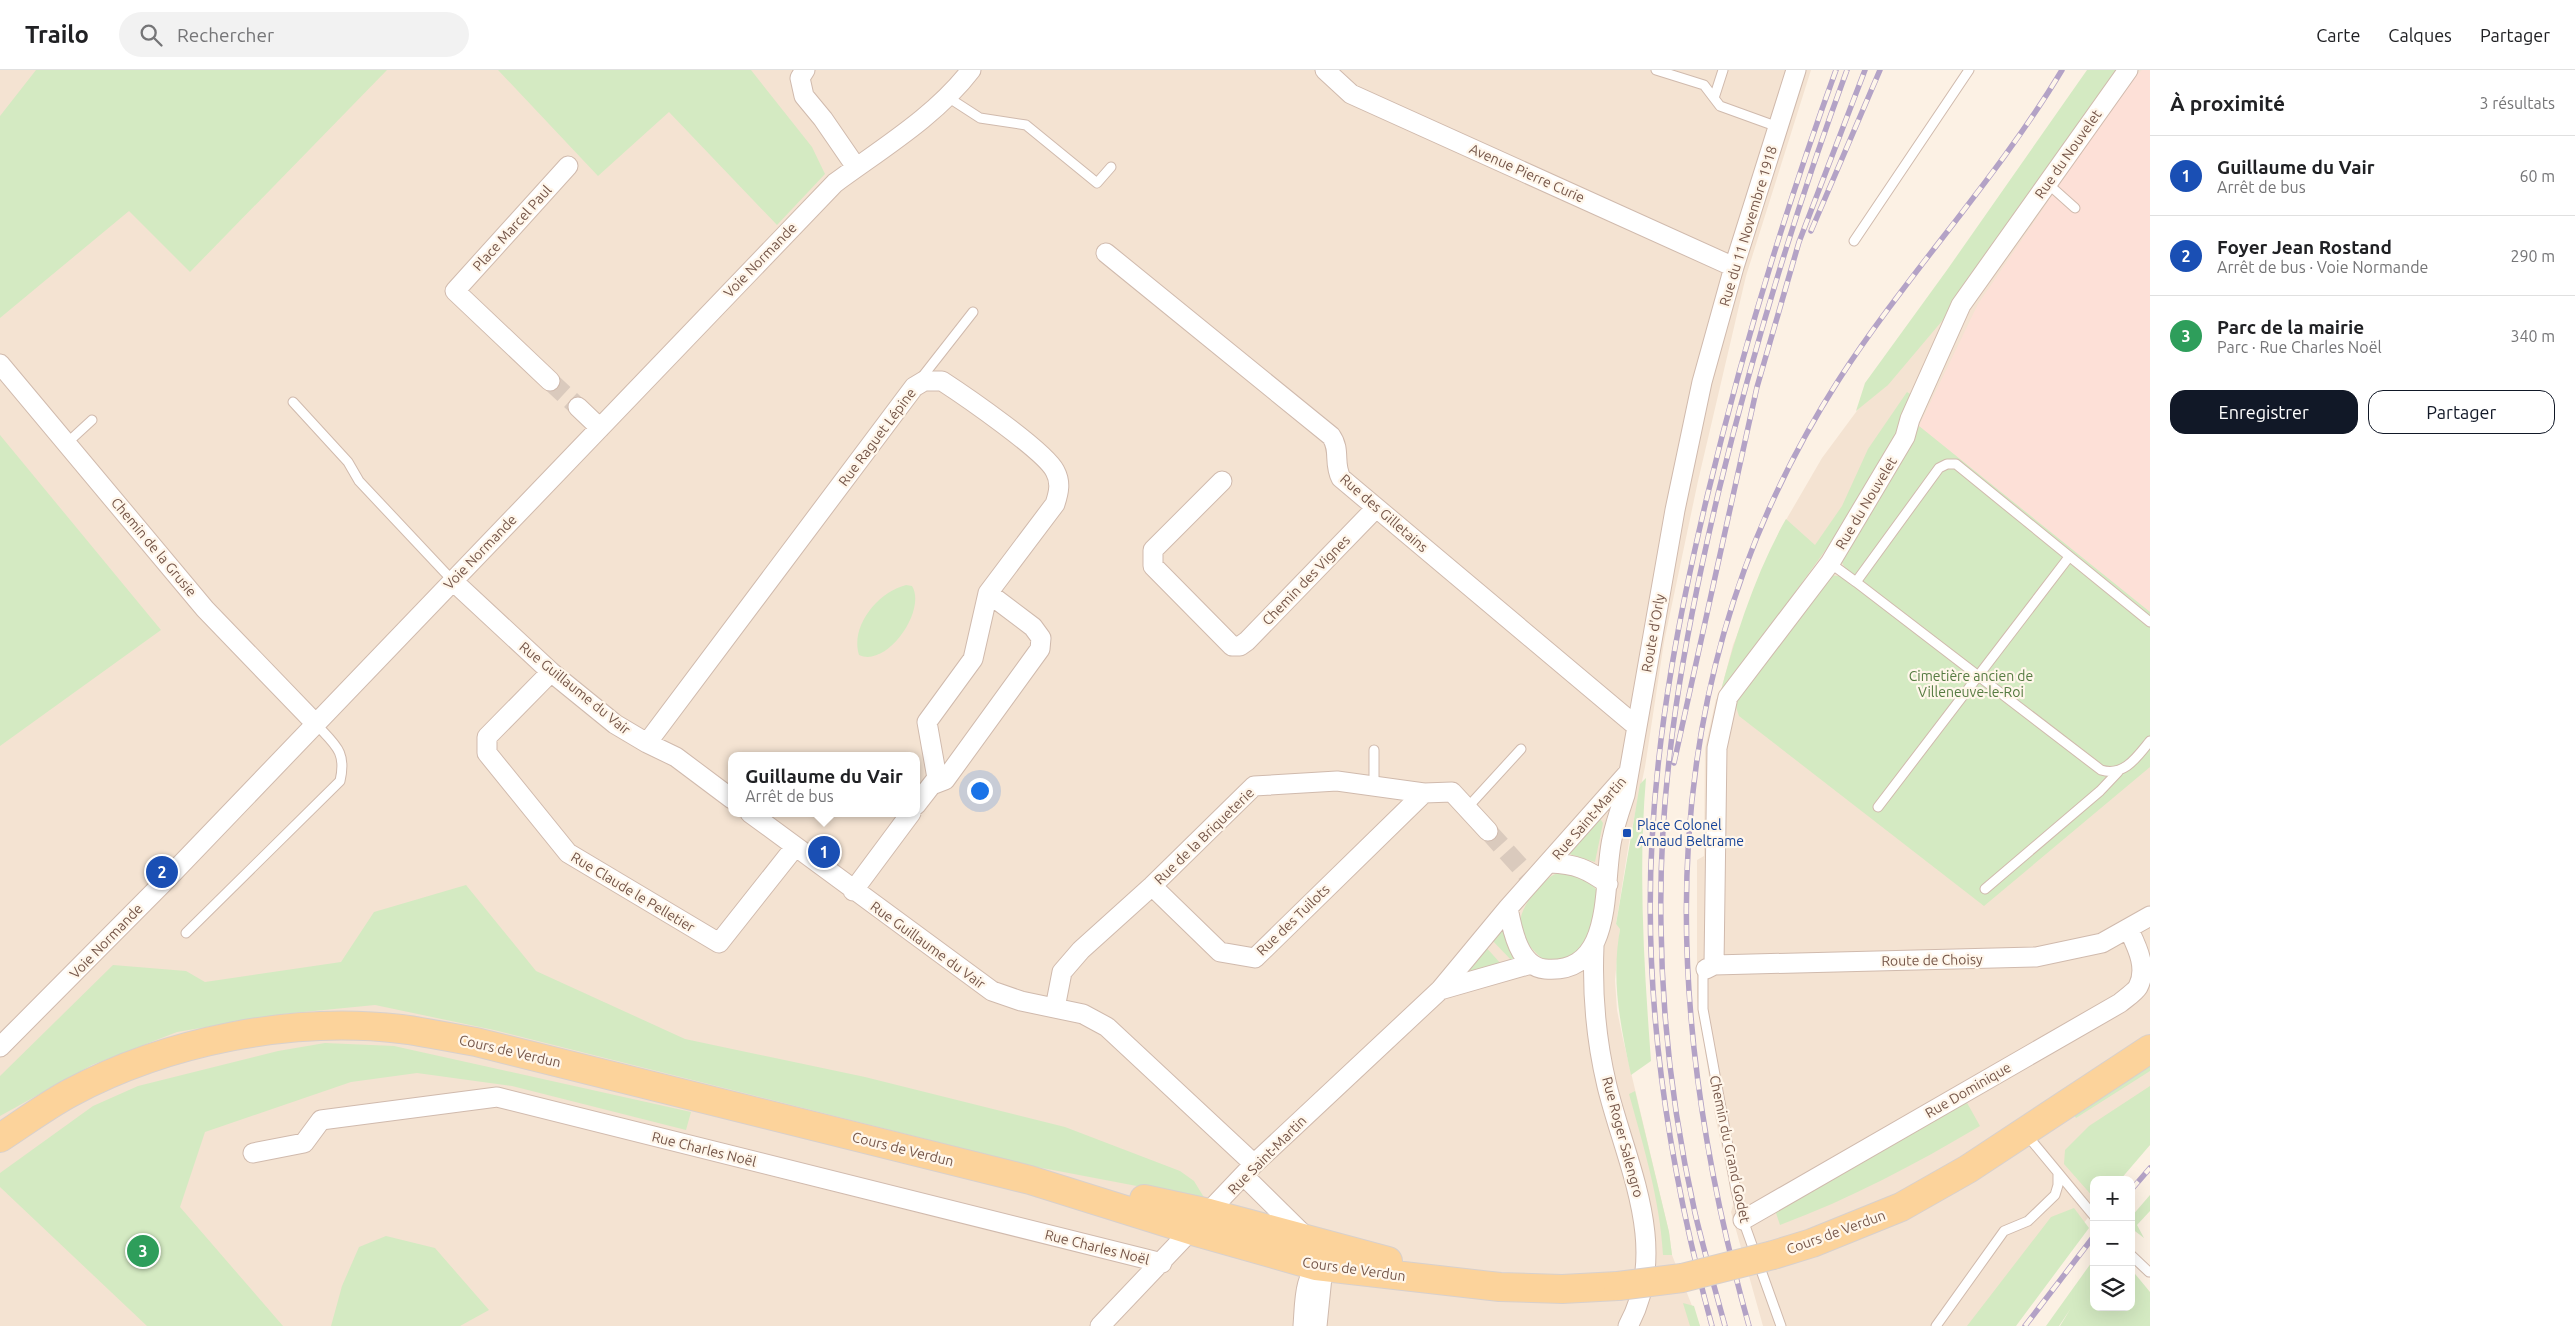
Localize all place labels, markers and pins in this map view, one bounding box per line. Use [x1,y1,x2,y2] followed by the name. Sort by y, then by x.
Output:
[1637,817,1744,849] place label: Place Colonel Arnaud Beltrame
[1621,827,1633,839] marker: Place Colonel Arnaud Beltrame
[808,833,840,871] pin: 1
[146,853,178,891] pin: 2
[127,1232,159,1270] pin: 3

